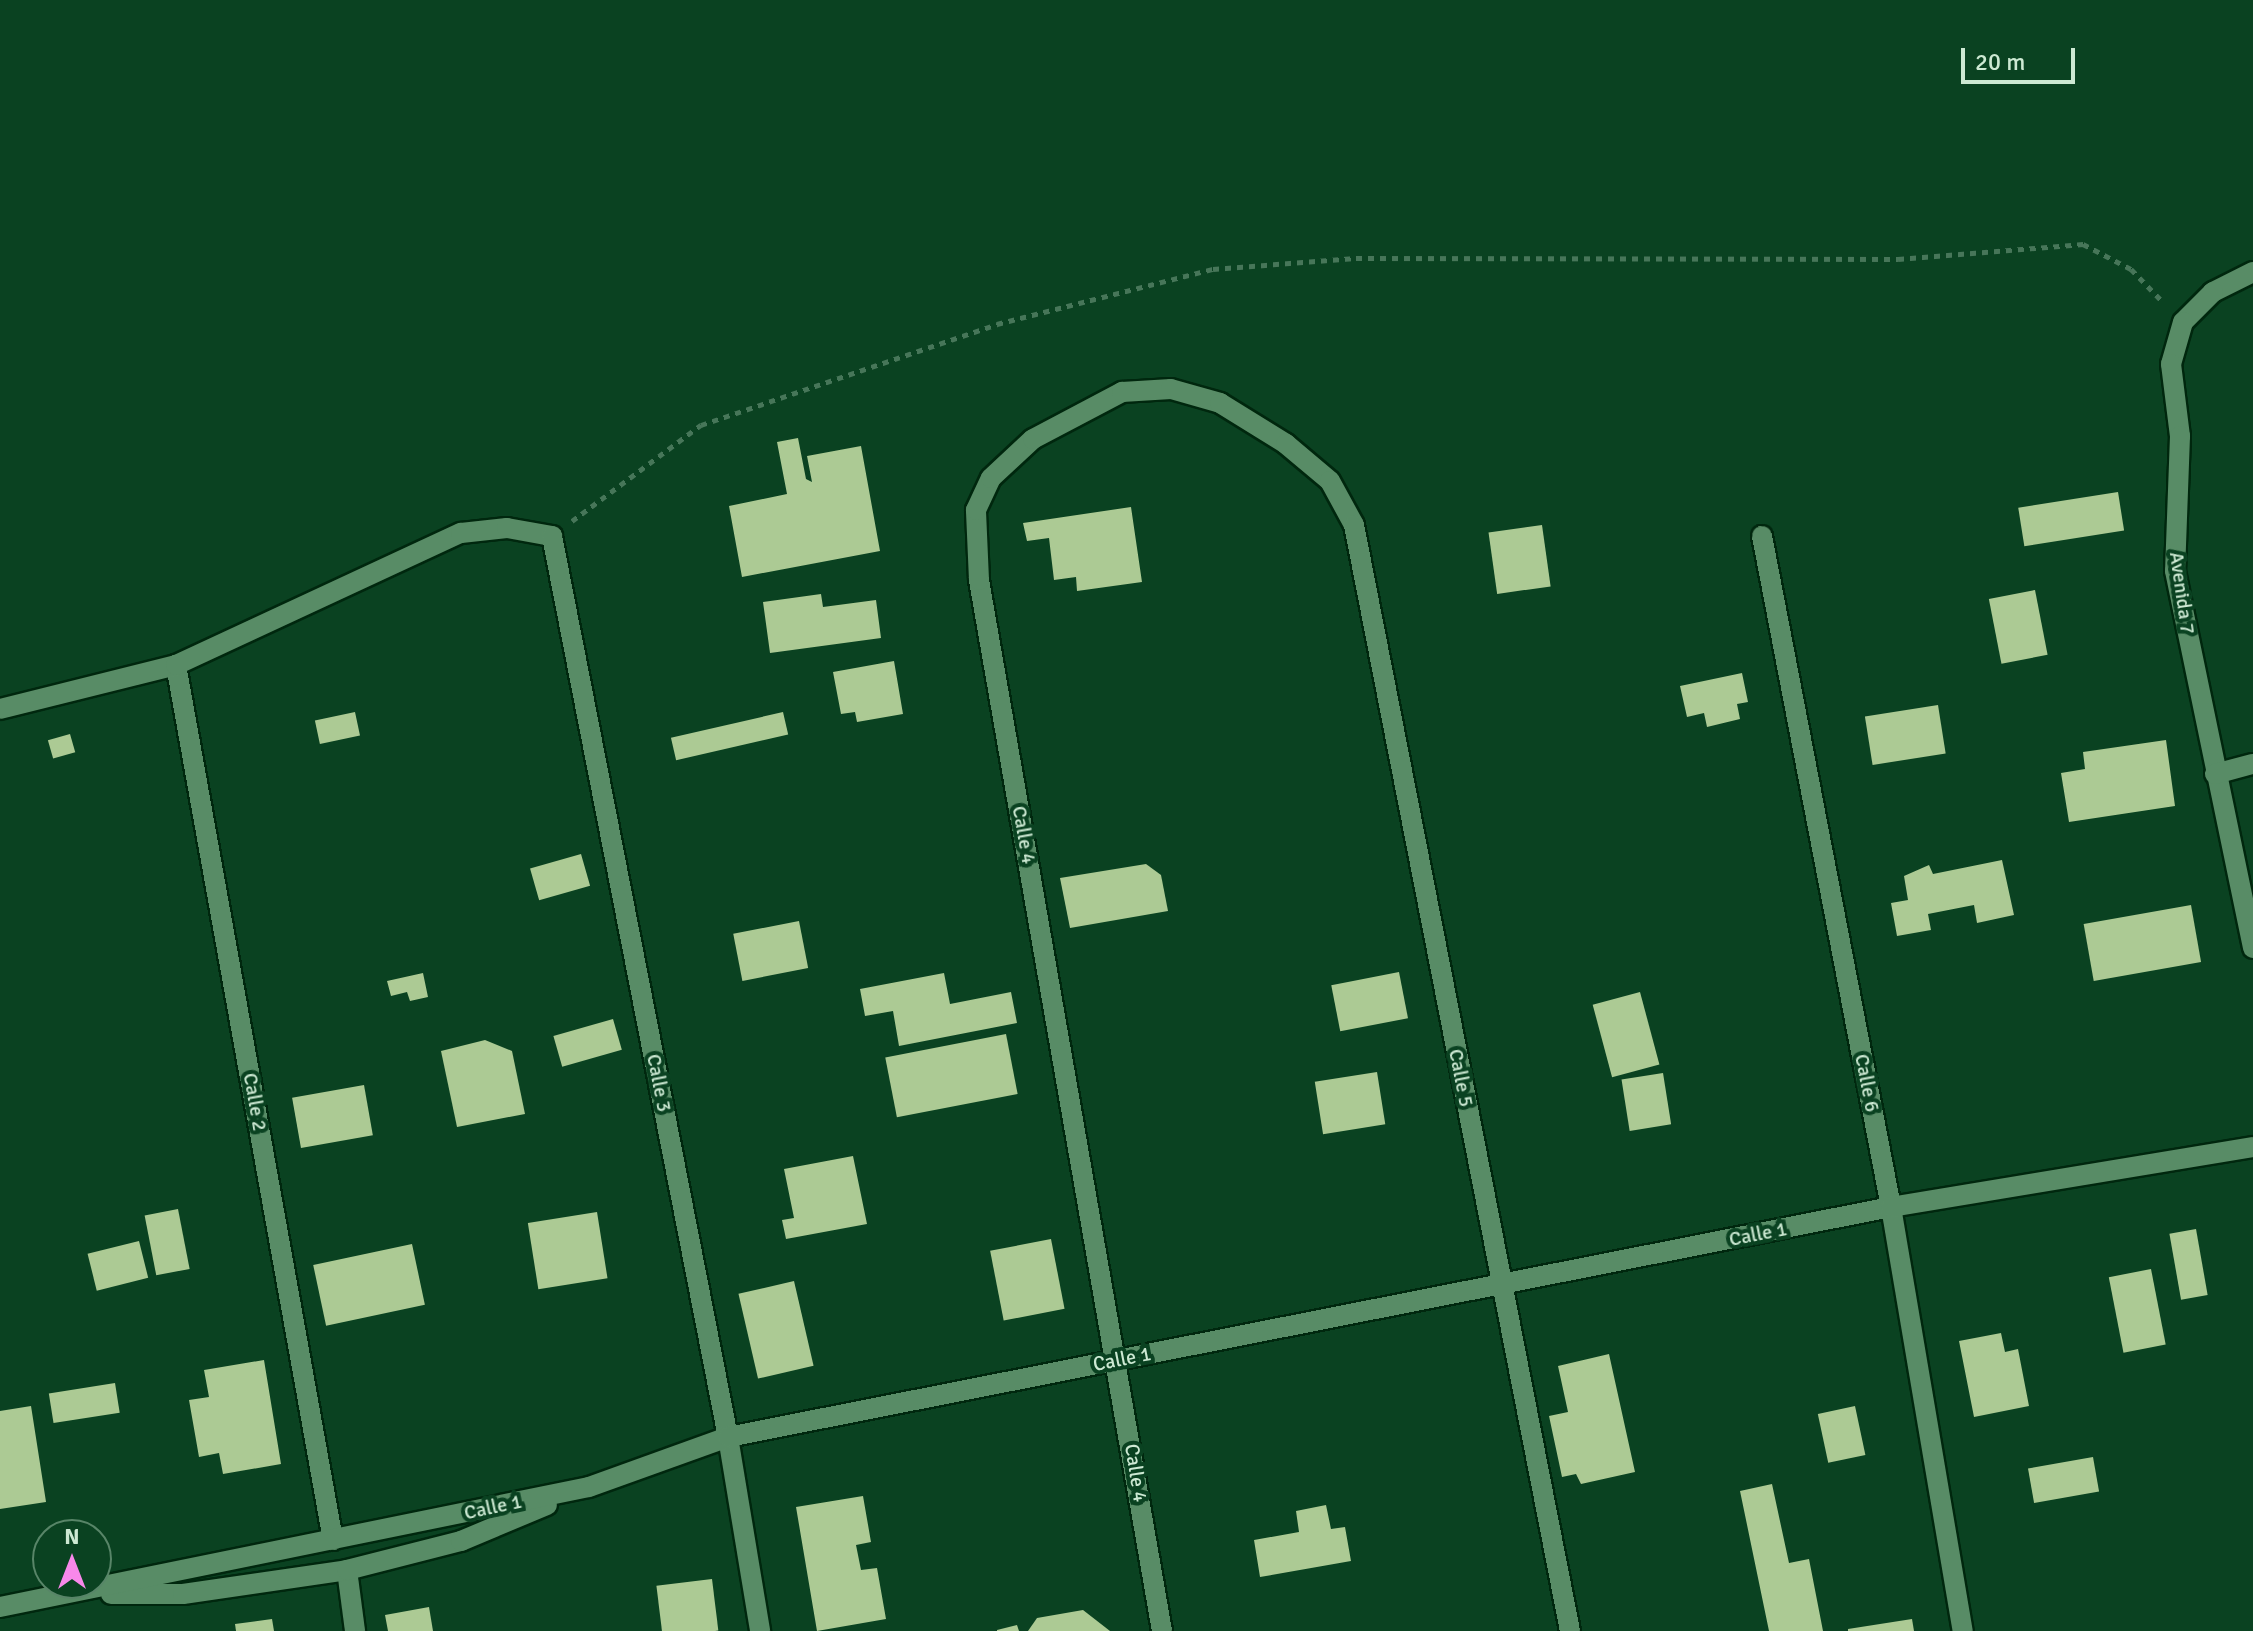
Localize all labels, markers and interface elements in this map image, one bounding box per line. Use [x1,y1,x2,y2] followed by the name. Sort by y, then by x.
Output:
[1965,32,2079,82] scale bar
[1975,47,2025,77] text: 20 m
[2164,550,2200,636] street label: Avenida 7
[1007,804,1041,866] street label: Calle 4
[1444,1047,1478,1109] street label: Calle 5
[642,1052,676,1114] street label: Calle 3
[1850,1052,1884,1114] street label: Calle 6
[238,1071,272,1133] street label: Calle 2
[1727,1217,1789,1251] street label: Calle 1
[1091,1342,1153,1376] street label: Calle 1
[1120,1442,1152,1504] street label: Calle 4
[462,1489,524,1525] street label: Calle 1
[32,1519,112,1599] north arrow
[64,1523,80,1550] text: N

